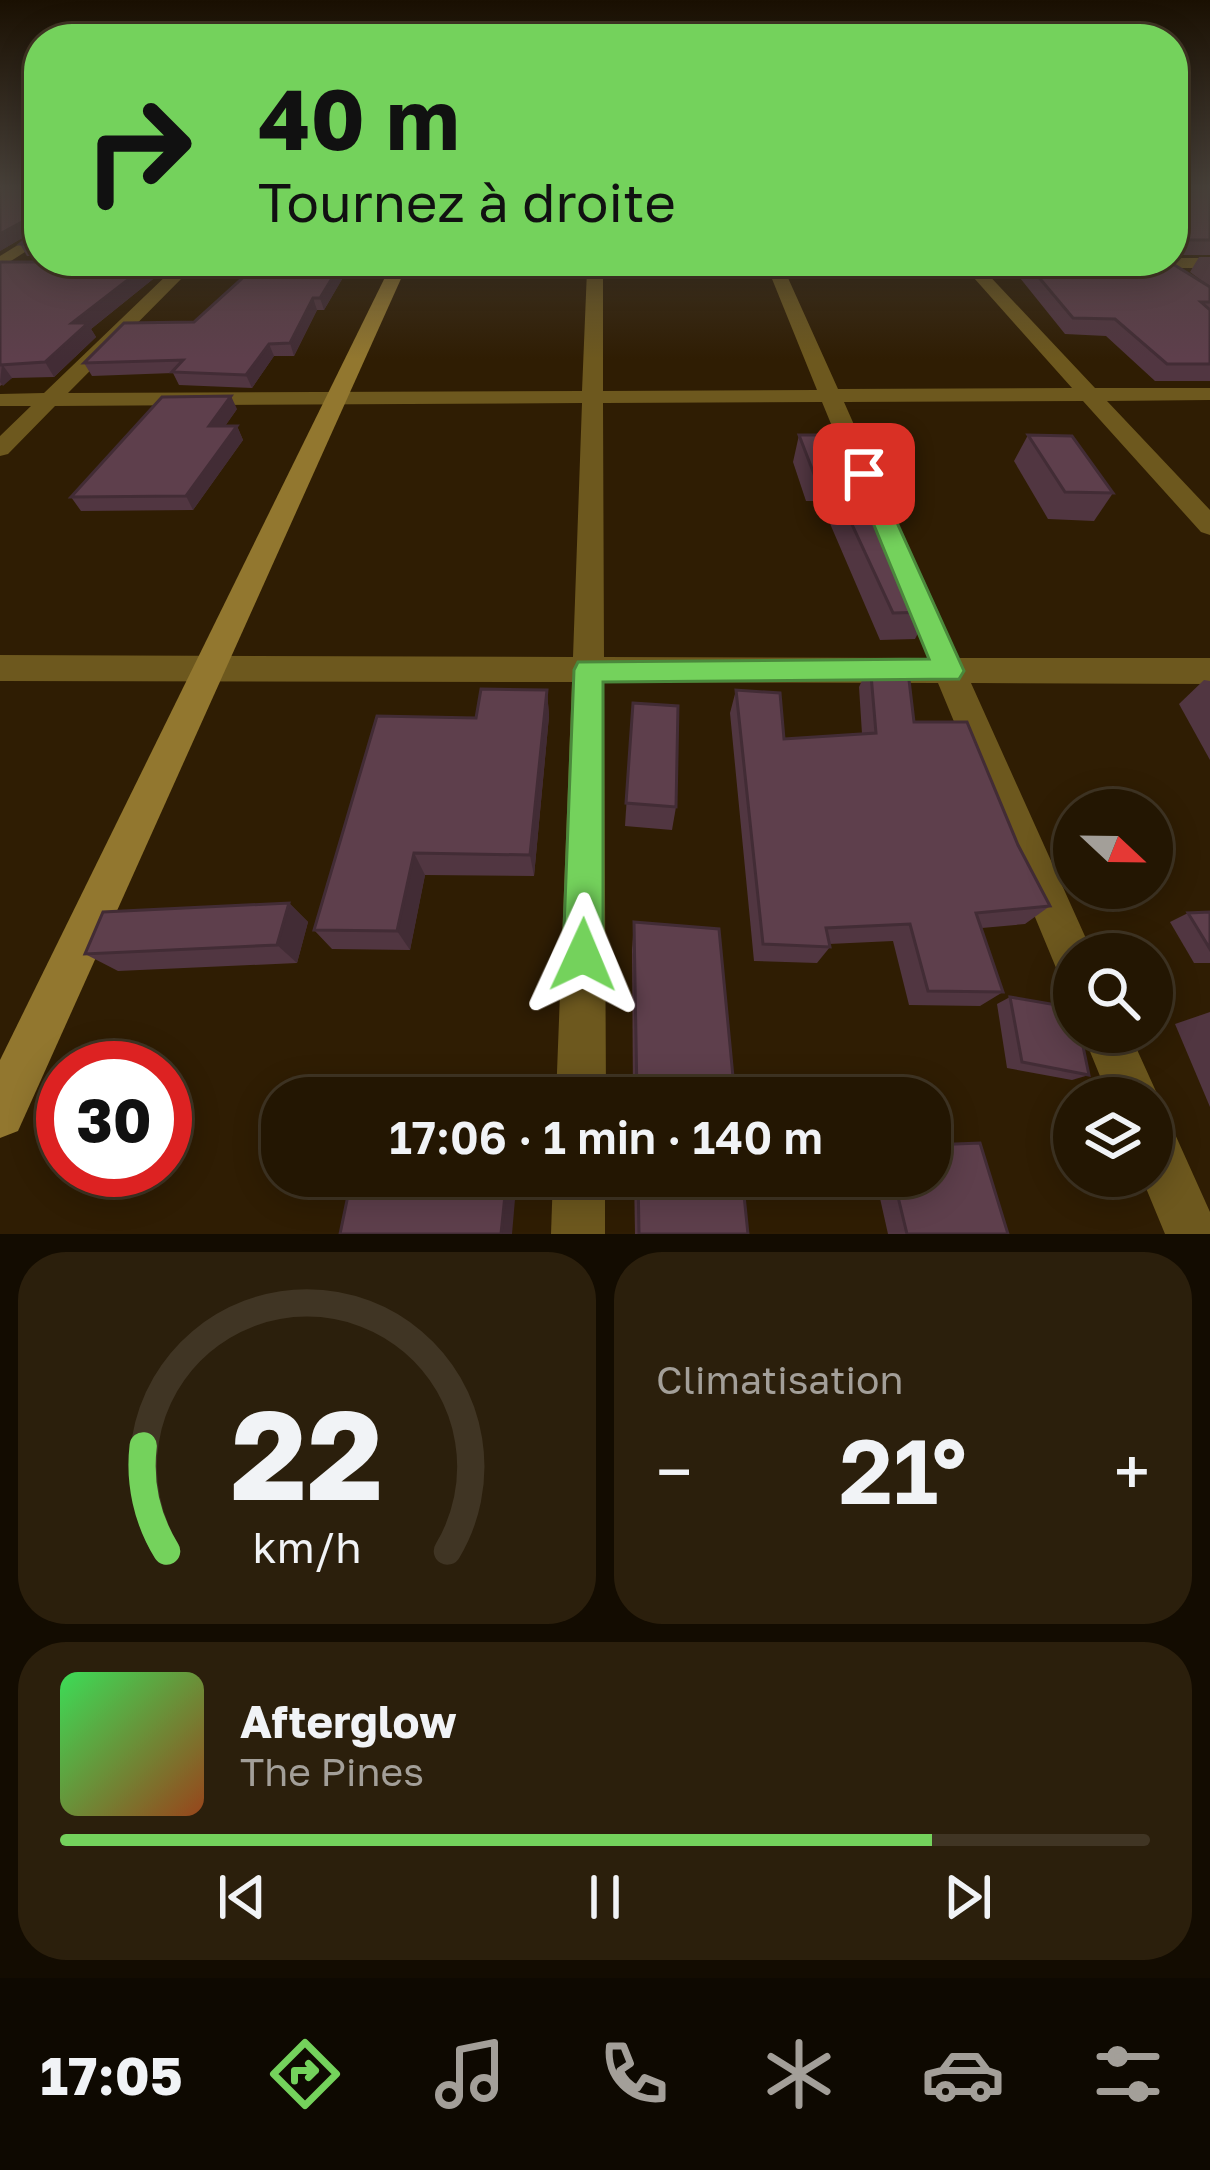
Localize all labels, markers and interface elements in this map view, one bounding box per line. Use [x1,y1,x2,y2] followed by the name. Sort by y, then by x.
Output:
[258,68,460,168] text: 40 m
[60,72,216,228] icon: right
[258,169,676,234] text: Tournez à droite
[813,423,915,525] pin
[831,441,897,507] icon: arrive
[1053,789,1173,909] north arrow
[1053,789,1173,1197] map controls
[520,892,646,1018] position arrow
[1053,933,1173,1053] button: search
[36,1041,192,1197] speed limit sign: 30
[1053,1077,1173,1197] button: layers
[389,1110,823,1164] text: 17:06 · 1 min · 140 m
[656,1356,903,1403] text: Climatisation
[231,1378,383,1527] text: 22
[839,1416,967,1524] text: 21°
[656,1431,692,1511] text: −
[1114,1431,1150,1511] text: +
[252,1521,362,1572] text: km/h
[240,1694,457,1748] text: Afterglow
[240,1748,424,1795] text: The Pines
[209,1864,275,1930] icon: previous
[572,1864,638,1930] icon: pause
[935,1864,1001,1930] icon: next
[263,2032,347,2116] icon: directions
[428,2032,512,2116] icon: music
[592,2032,676,2116] icon: phone
[757,2032,841,2116] icon: climate
[921,2032,1005,2116] icon: car
[1086,2032,1170,2116] icon: filters
[40,2042,183,2107] text: 17:05

